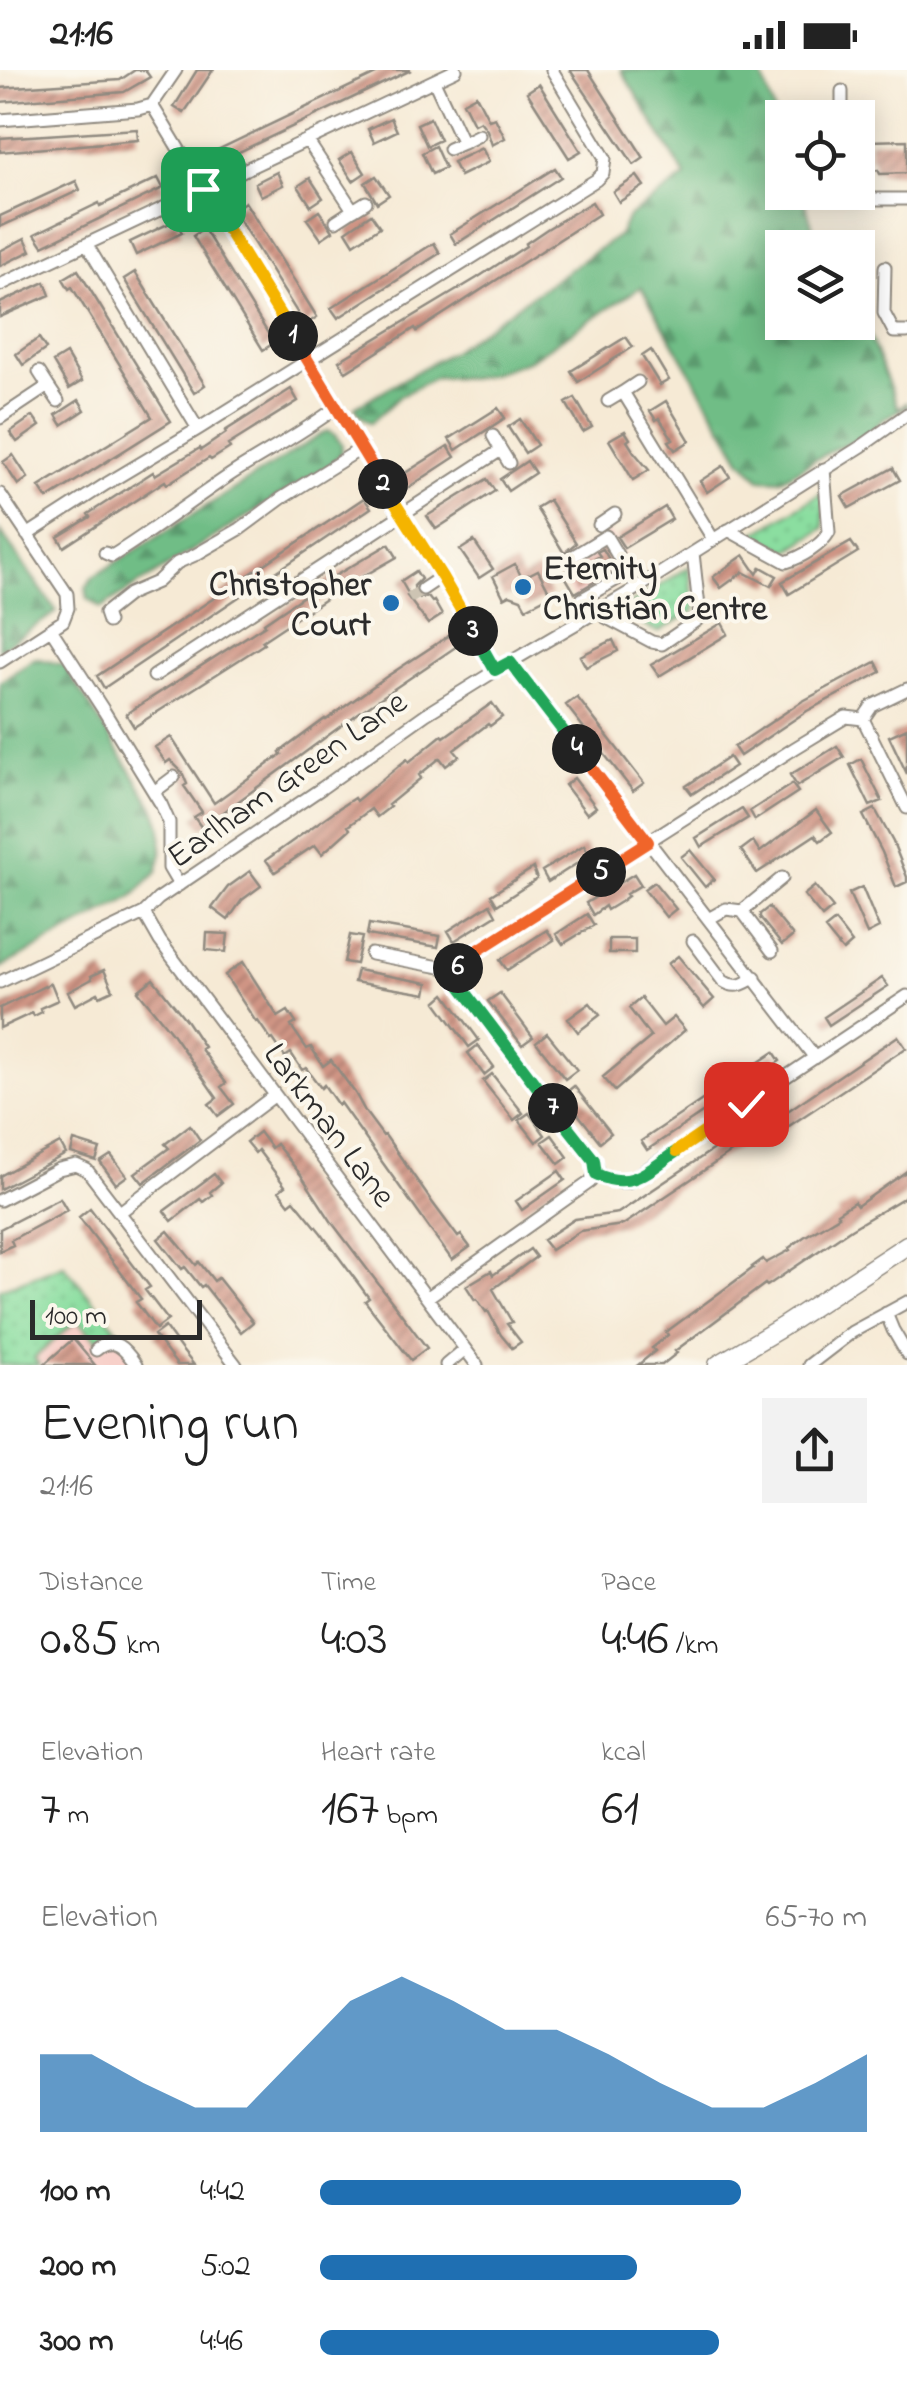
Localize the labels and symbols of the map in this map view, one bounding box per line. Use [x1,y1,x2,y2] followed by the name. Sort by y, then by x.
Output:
[161,147,246,232] pin
[268,311,318,361] pin: 1
[358,459,408,509] pin: 2
[543,545,769,636] place label: Eternity Christian Centre
[209,561,372,652] place label: Christopher Court
[512,576,534,598] marker: Eternity Christian Centre
[380,592,402,614] marker: Christopher Court
[448,606,498,656] pin: 3
[157,679,419,883] street label: Earlham Green Lane
[552,724,602,774] pin: 4
[576,847,626,897] pin: 5
[433,943,483,993] pin: 6
[249,1033,407,1220] street label: Larkman Lane
[704,1062,789,1147] pin
[528,1083,578,1133] pin: 7
[30,1295,202,1340] scale bar

